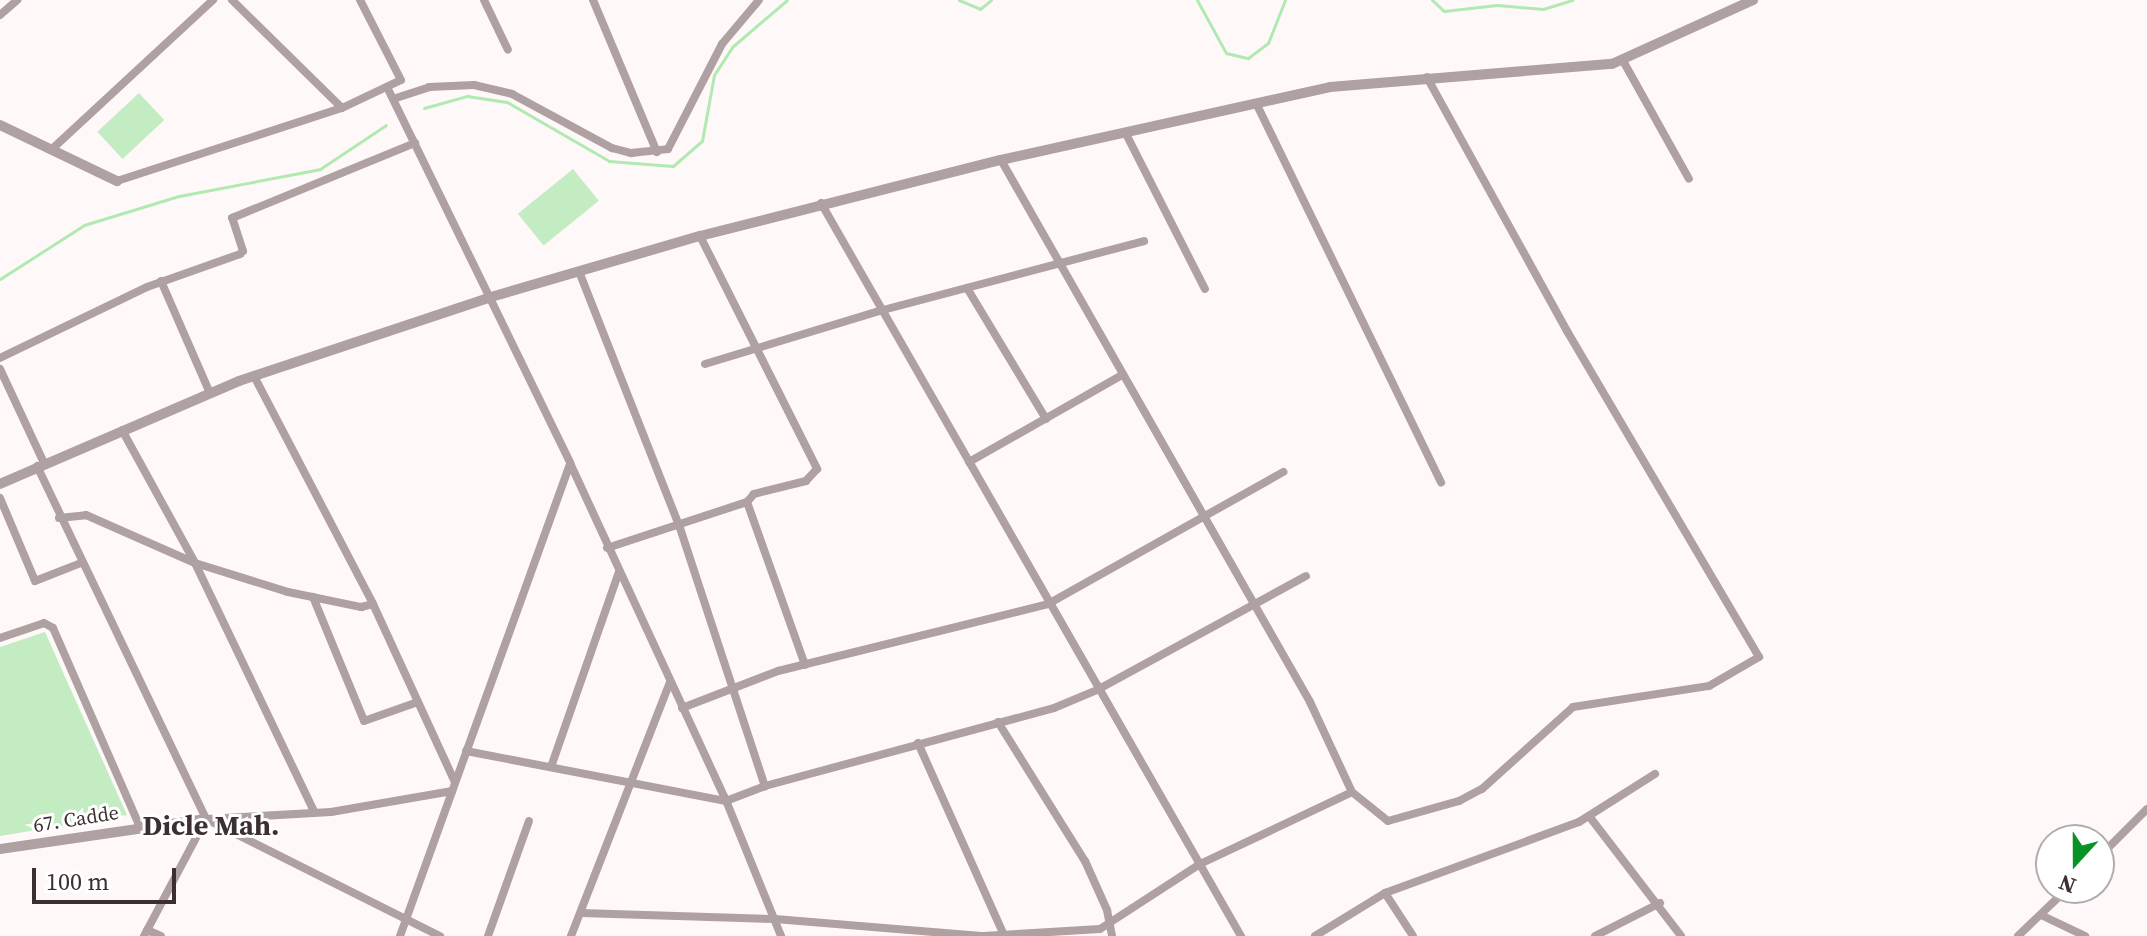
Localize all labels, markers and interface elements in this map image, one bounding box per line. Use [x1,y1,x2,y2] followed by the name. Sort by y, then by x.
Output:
[31,800,121,838] street label: 67. Cadde
[143,808,279,842] district label: Dicle Mah.
[2035,824,2115,904] north arrow
[36,852,180,902] scale bar
[46,865,109,898] text: 100 m
[2054,868,2080,901] text: N

